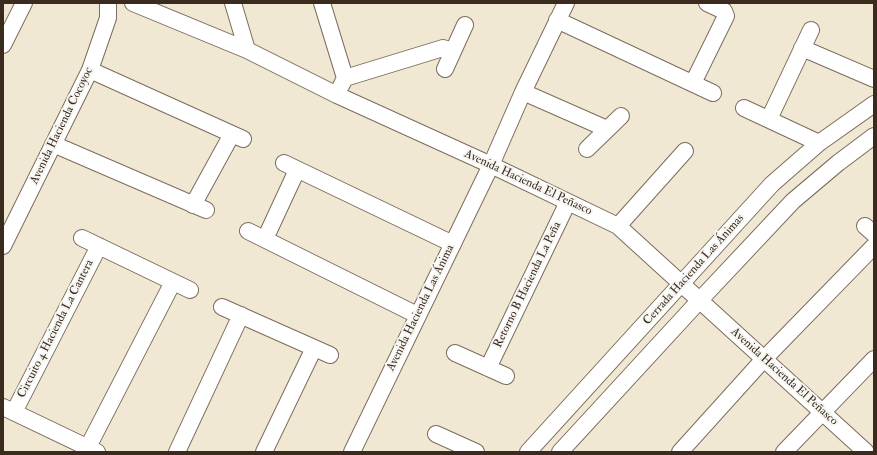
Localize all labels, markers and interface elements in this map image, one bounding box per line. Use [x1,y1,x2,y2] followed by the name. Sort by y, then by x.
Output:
[27,65,97,187] street label: Avenida Hacienda Cocoyoc
[462,147,594,219] street label: Avenida Hacienda El Peñasco
[640,212,748,328] street label: Cerrada Hacienda Las Ánimas
[491,219,565,351] street label: Retorno B Hacienda La Peña
[384,242,458,374] street label: Avenida Hacienda Las Ánima
[15,257,97,401] street label: Circuito 4 Hacienda La Cantera
[727,325,841,429] street label: Avenida Hacienda El Peñasco

